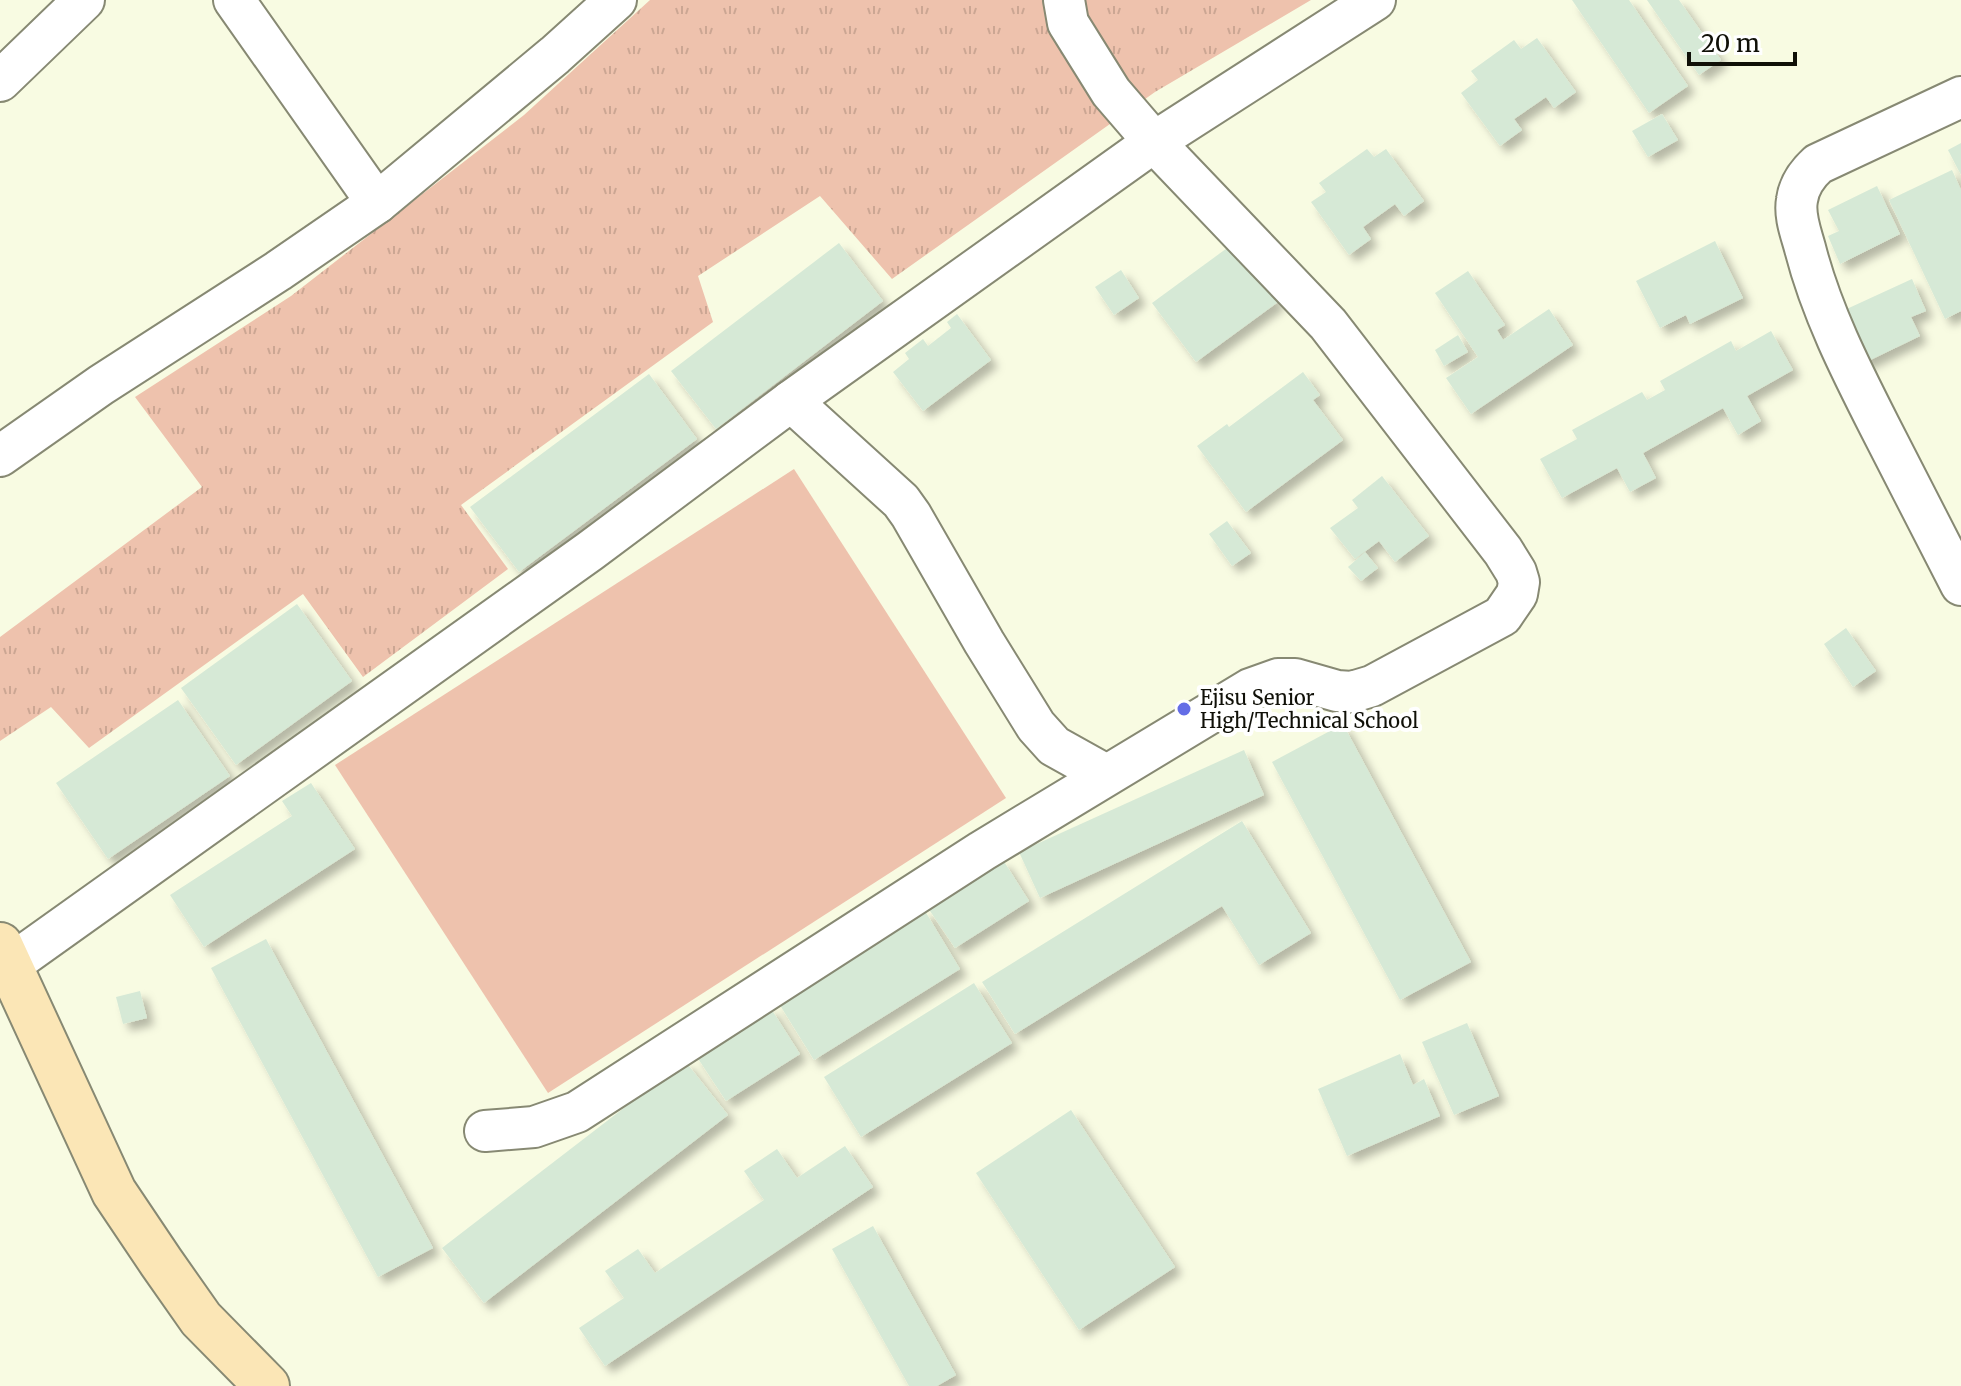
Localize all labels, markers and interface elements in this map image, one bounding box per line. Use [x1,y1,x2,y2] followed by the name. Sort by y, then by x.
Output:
[1689,16,1795,66] scale bar
[1701,28,1760,59] text: 20 m
[1200,685,1418,733] place label: Ejisu Senior High/Technical School
[1175,700,1193,718] marker: Ejisu Senior High/Technical School

